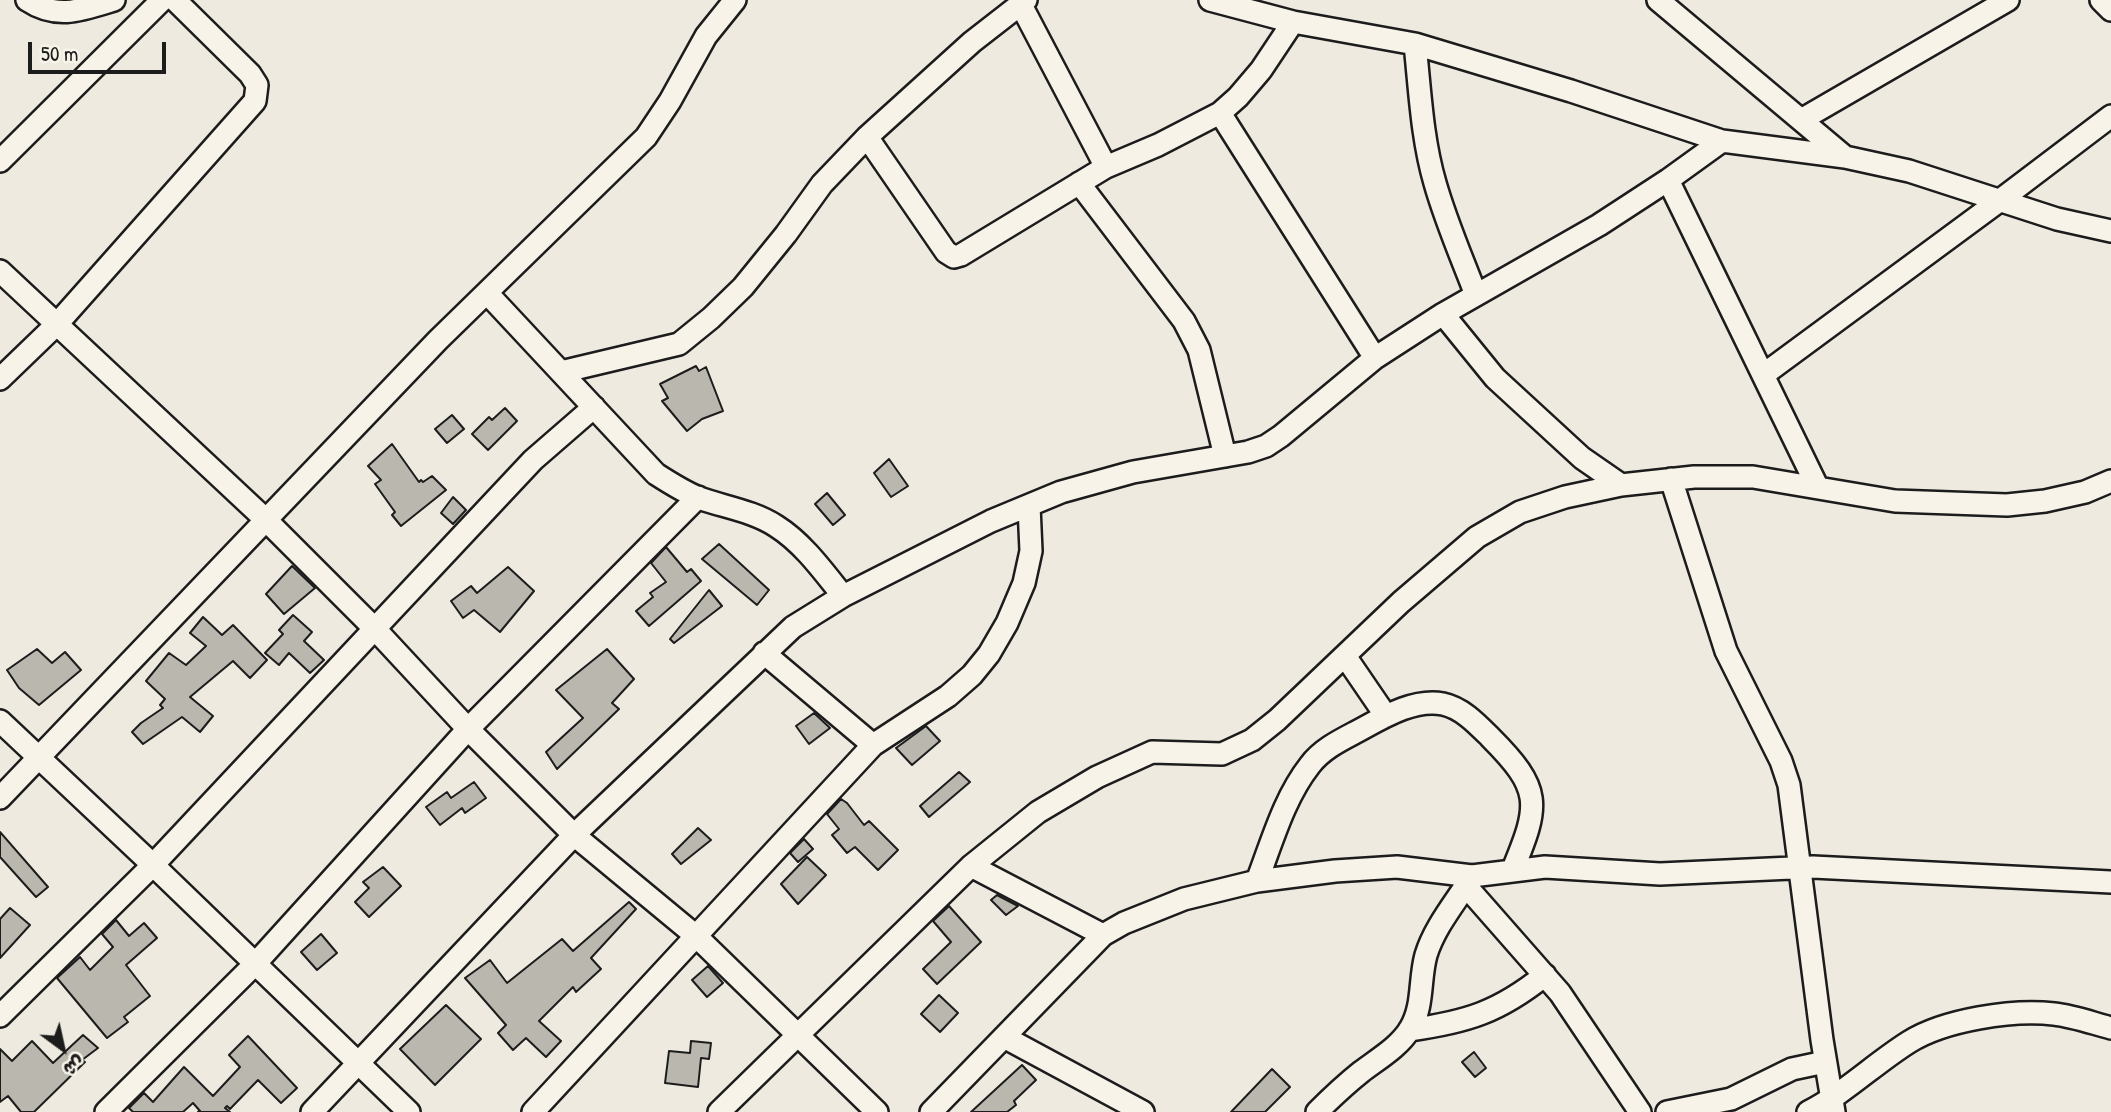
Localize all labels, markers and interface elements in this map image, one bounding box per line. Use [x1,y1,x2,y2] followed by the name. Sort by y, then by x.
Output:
[32,28,170,72] scale bar
[41,39,78,68] text: 50 m
[28,1014,98,1084] north arrow
[59,1050,90,1083] text: ش

